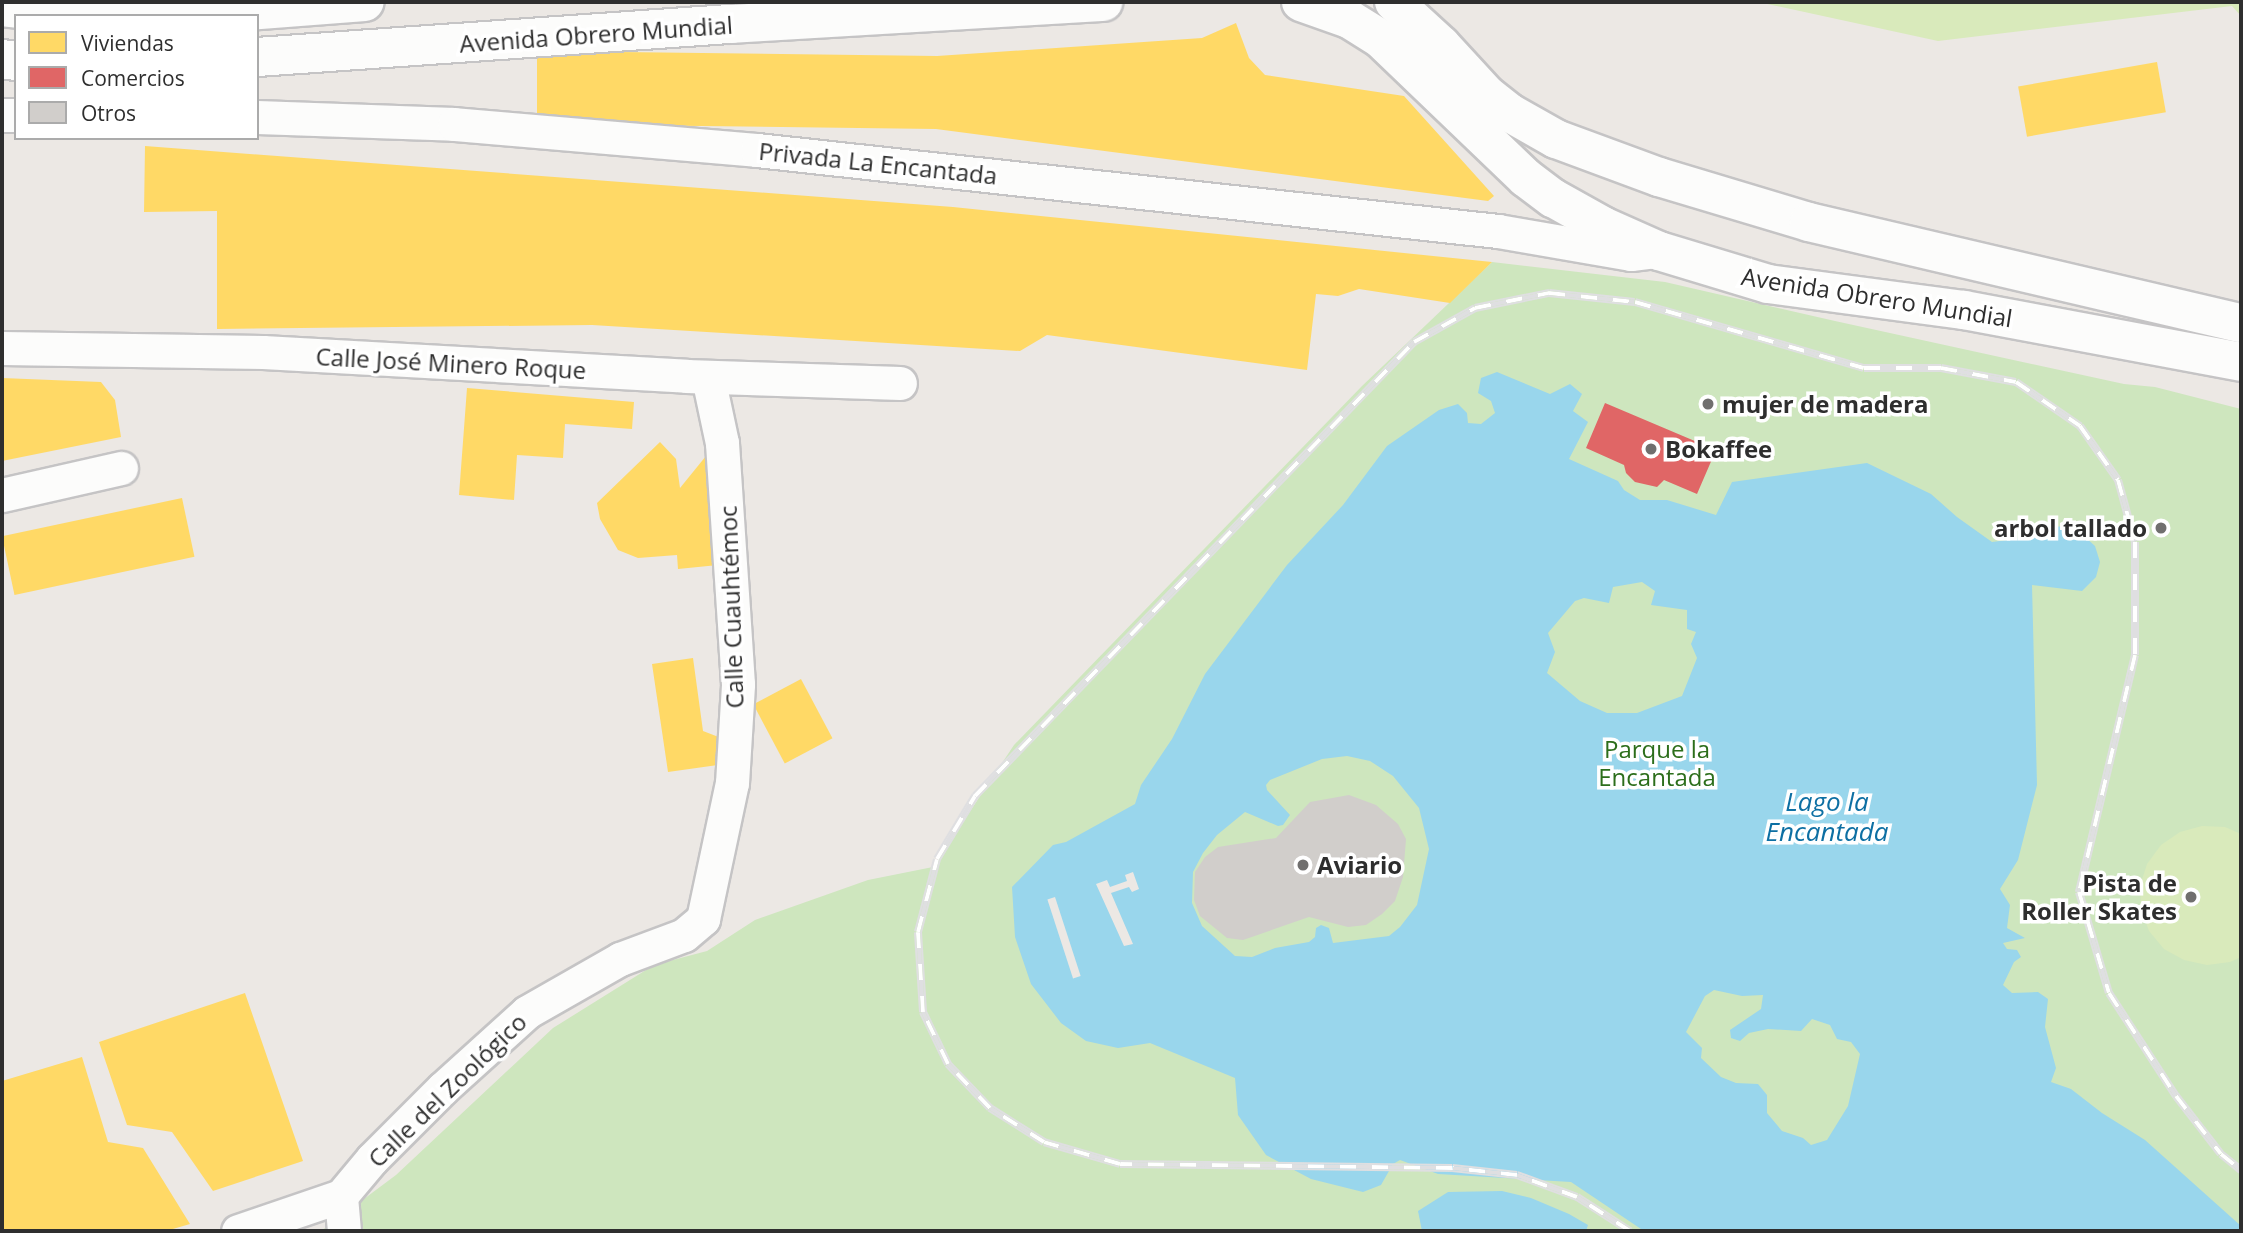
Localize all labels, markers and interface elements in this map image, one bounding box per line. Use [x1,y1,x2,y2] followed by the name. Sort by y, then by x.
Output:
[458,10,734,58] street label: Avenida Obrero Mundial
[14,14,259,140] legend
[81,29,174,57] text: Viviendas
[81,64,185,92] text: Comercios
[81,99,136,127] text: Otros
[757,136,999,190] street label: Privada La Encantada
[1739,261,2015,333] street label: Avenida Obrero Mundial
[315,342,587,384] street label: Calle José Minero Roque
[1722,390,1928,418] place label: mujer de madera
[1700,396,1716,412] marker: mujer de madera
[1665,435,1772,463] place label: Bokaffee
[1643,441,1659,457] marker: Bokaffee
[713,505,749,709] street label: Calle Cuauhtémoc
[1994,514,2147,542] place label: arbol tallado
[2153,520,2169,536] marker: arbol tallado
[1598,735,1716,791] park label: Parque la Encantada
[1766,786,1888,848] water label: Lago la Encantada
[1317,851,1402,879] place label: Aviario
[1295,857,1311,873] marker: Aviario
[2021,869,2177,925] place label: Pista de Roller Skates
[2183,889,2199,905] marker: Pista de Roller Skates
[362,1007,532,1173] street label: Calle del Zoológico

